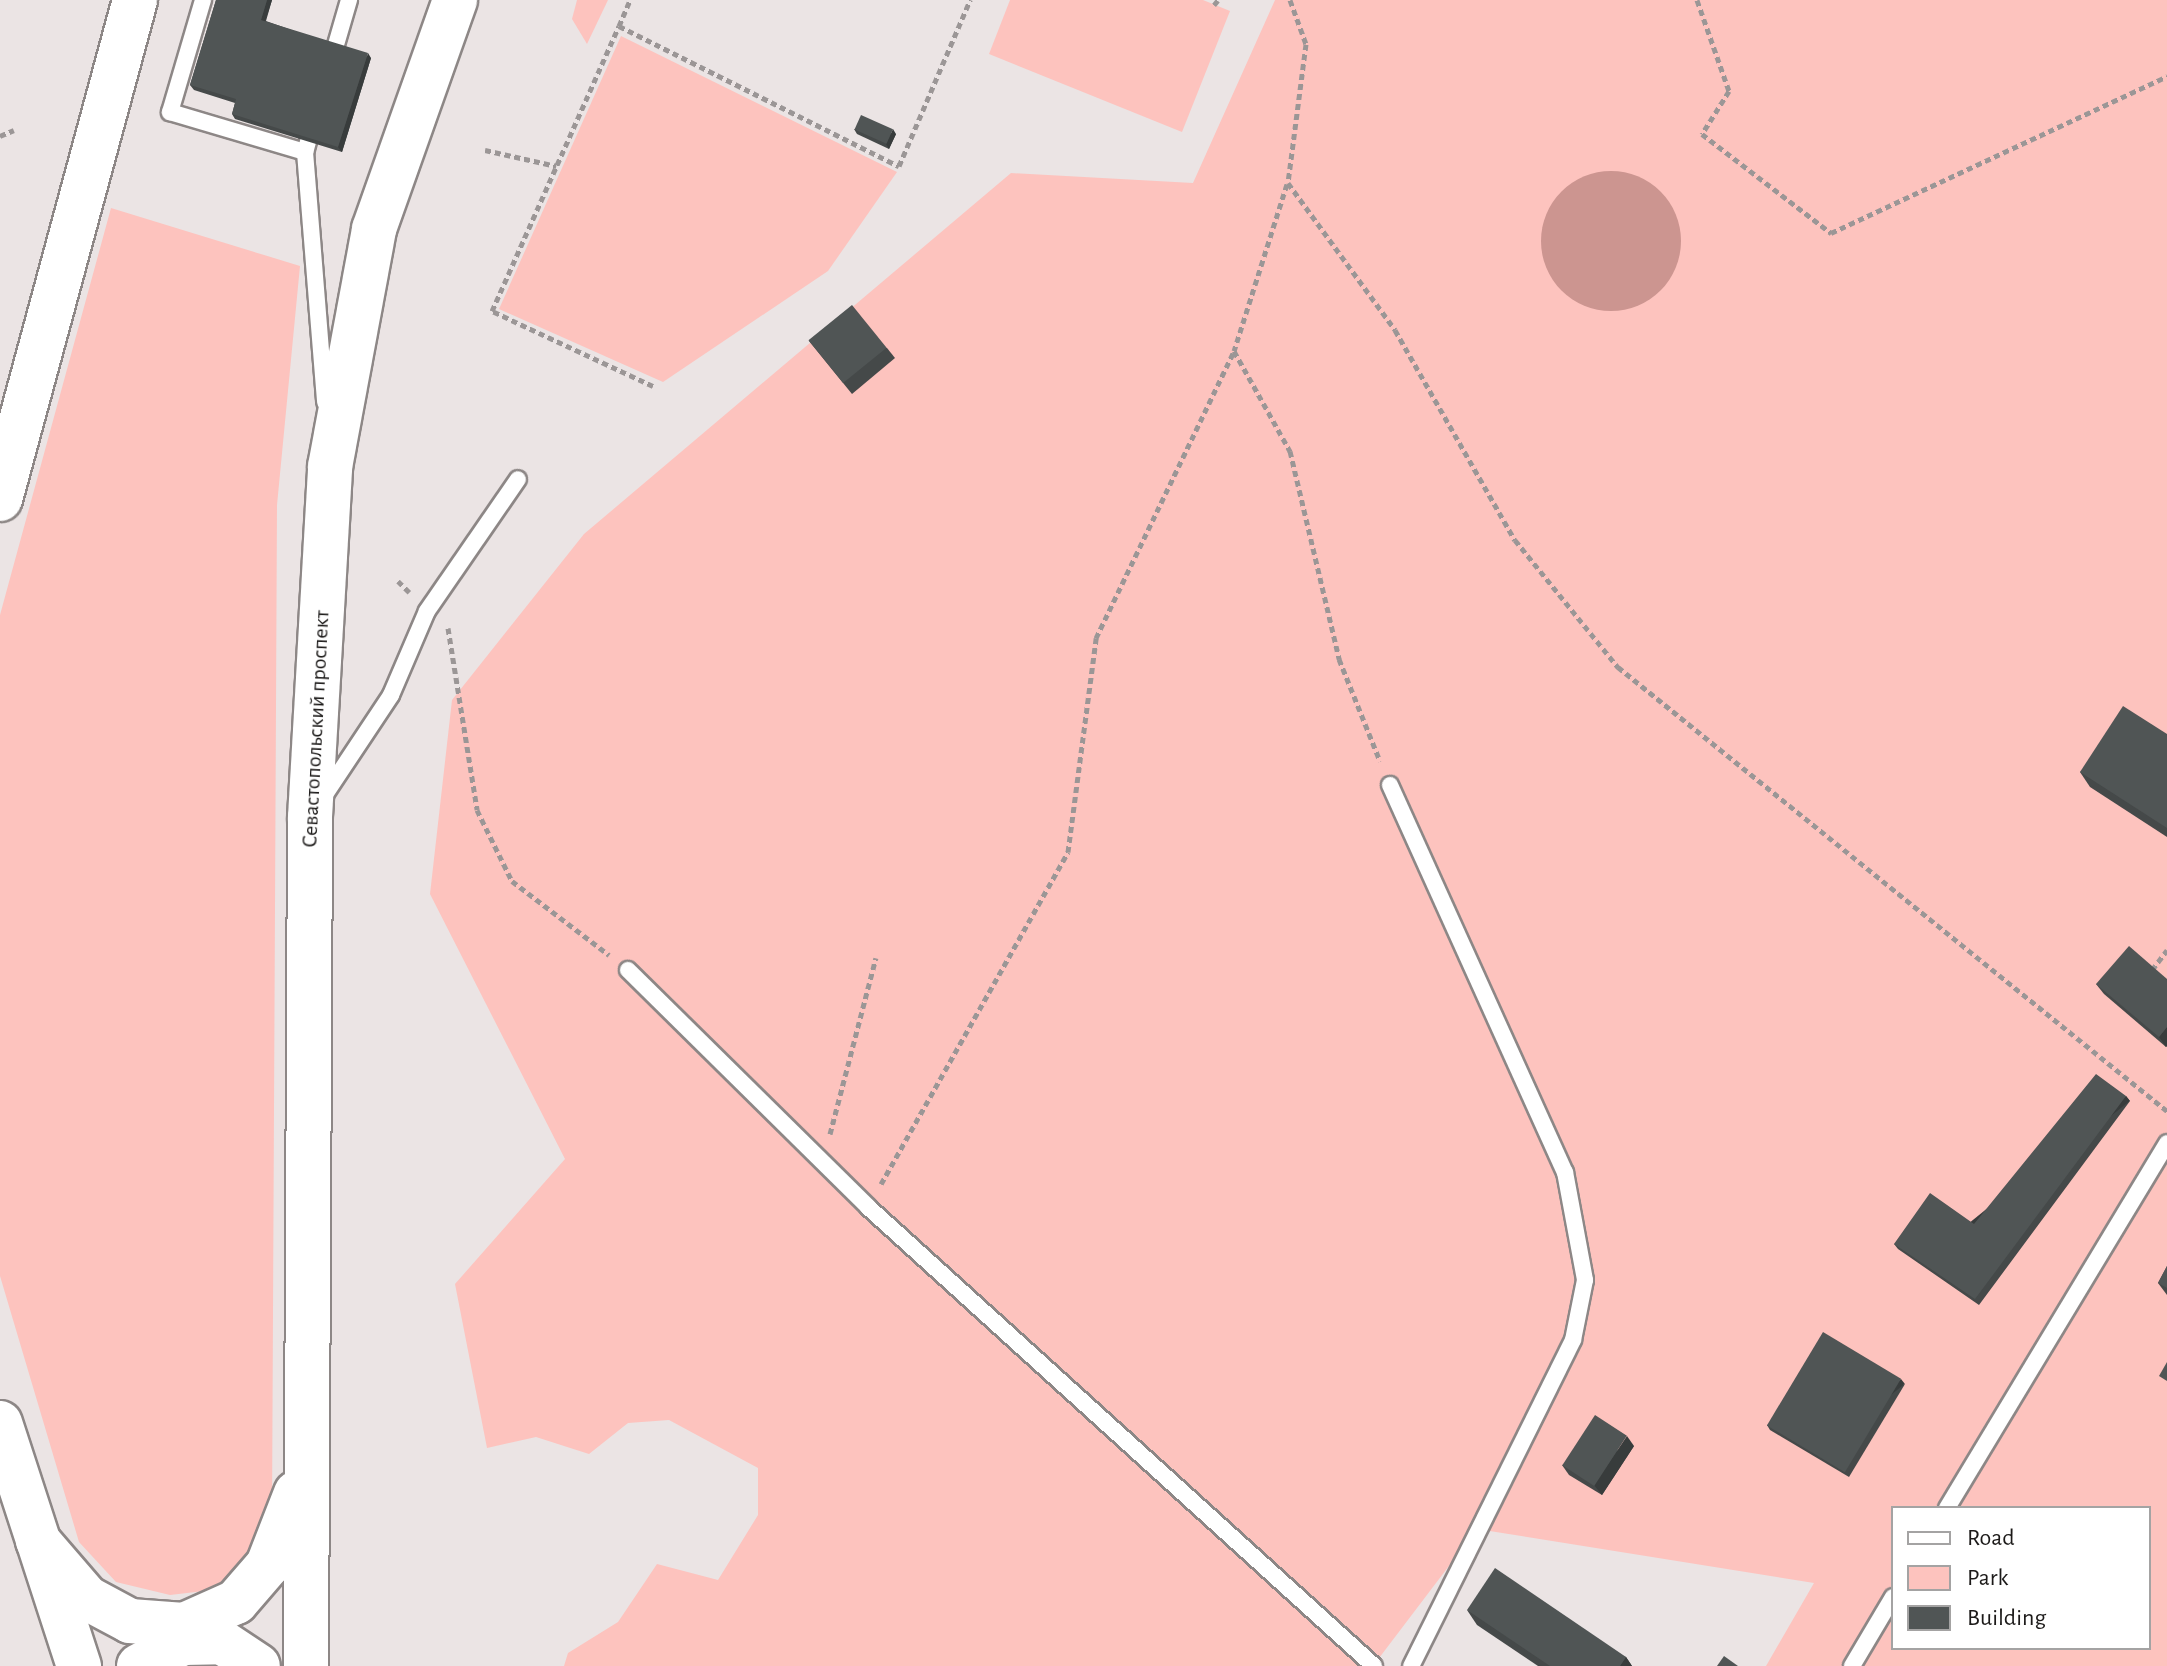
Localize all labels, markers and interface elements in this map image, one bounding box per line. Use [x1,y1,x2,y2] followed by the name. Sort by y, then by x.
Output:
[297,610,335,848] street label: Севастопольский проспект
[1891,1506,2151,1650] legend
[1967,1526,2015,1550] text: Road
[1967,1566,2008,1590] text: Park
[1967,1606,2046,1630] text: Building

